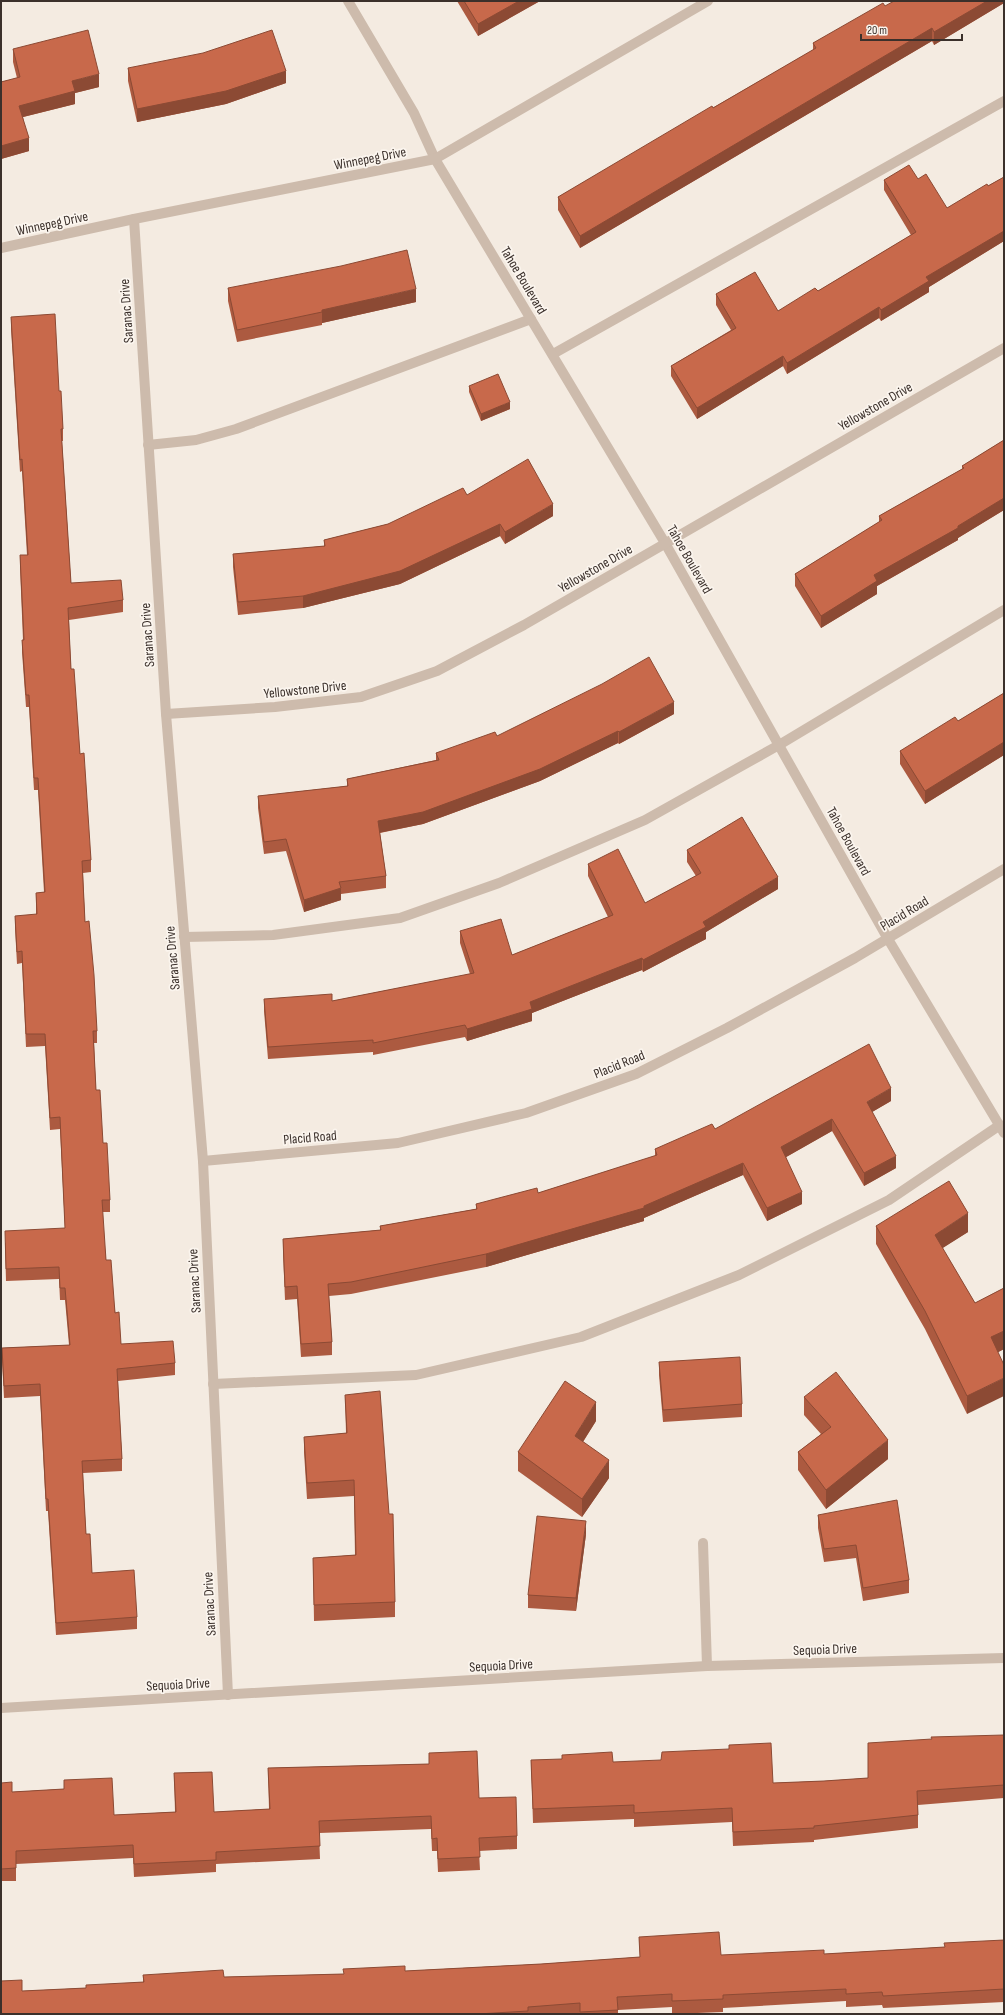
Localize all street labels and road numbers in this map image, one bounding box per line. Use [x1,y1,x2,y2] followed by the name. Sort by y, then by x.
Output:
[333,143,408,174] street label: Winnepeg Drive
[15,208,90,239] street label: Winnepeg Drive
[497,243,551,317] street label: Tahoe Boulevard
[116,278,137,344] street label: Saranac Drive
[835,378,915,435] street label: Yellowstone Drive
[663,522,716,597] street label: Tahoe Boulevard
[555,540,635,597] street label: Yellowstone Drive
[137,602,158,668] street label: Saranac Drive
[263,677,347,702] street label: Yellowstone Drive
[823,804,875,879] street label: Tahoe Boulevard
[877,892,932,934] street label: Placid Road
[161,925,184,991] street label: Saranac Drive
[591,1047,647,1082] street label: Placid Road
[283,1127,338,1148] street label: Placid Road
[184,1248,205,1313] street label: Saranac Drive
[199,1571,220,1636] street label: Saranac Drive
[793,1640,857,1659] street label: Sequoia Drive
[469,1655,533,1676] street label: Sequoia Drive
[146,1674,210,1695] street label: Sequoia Drive

